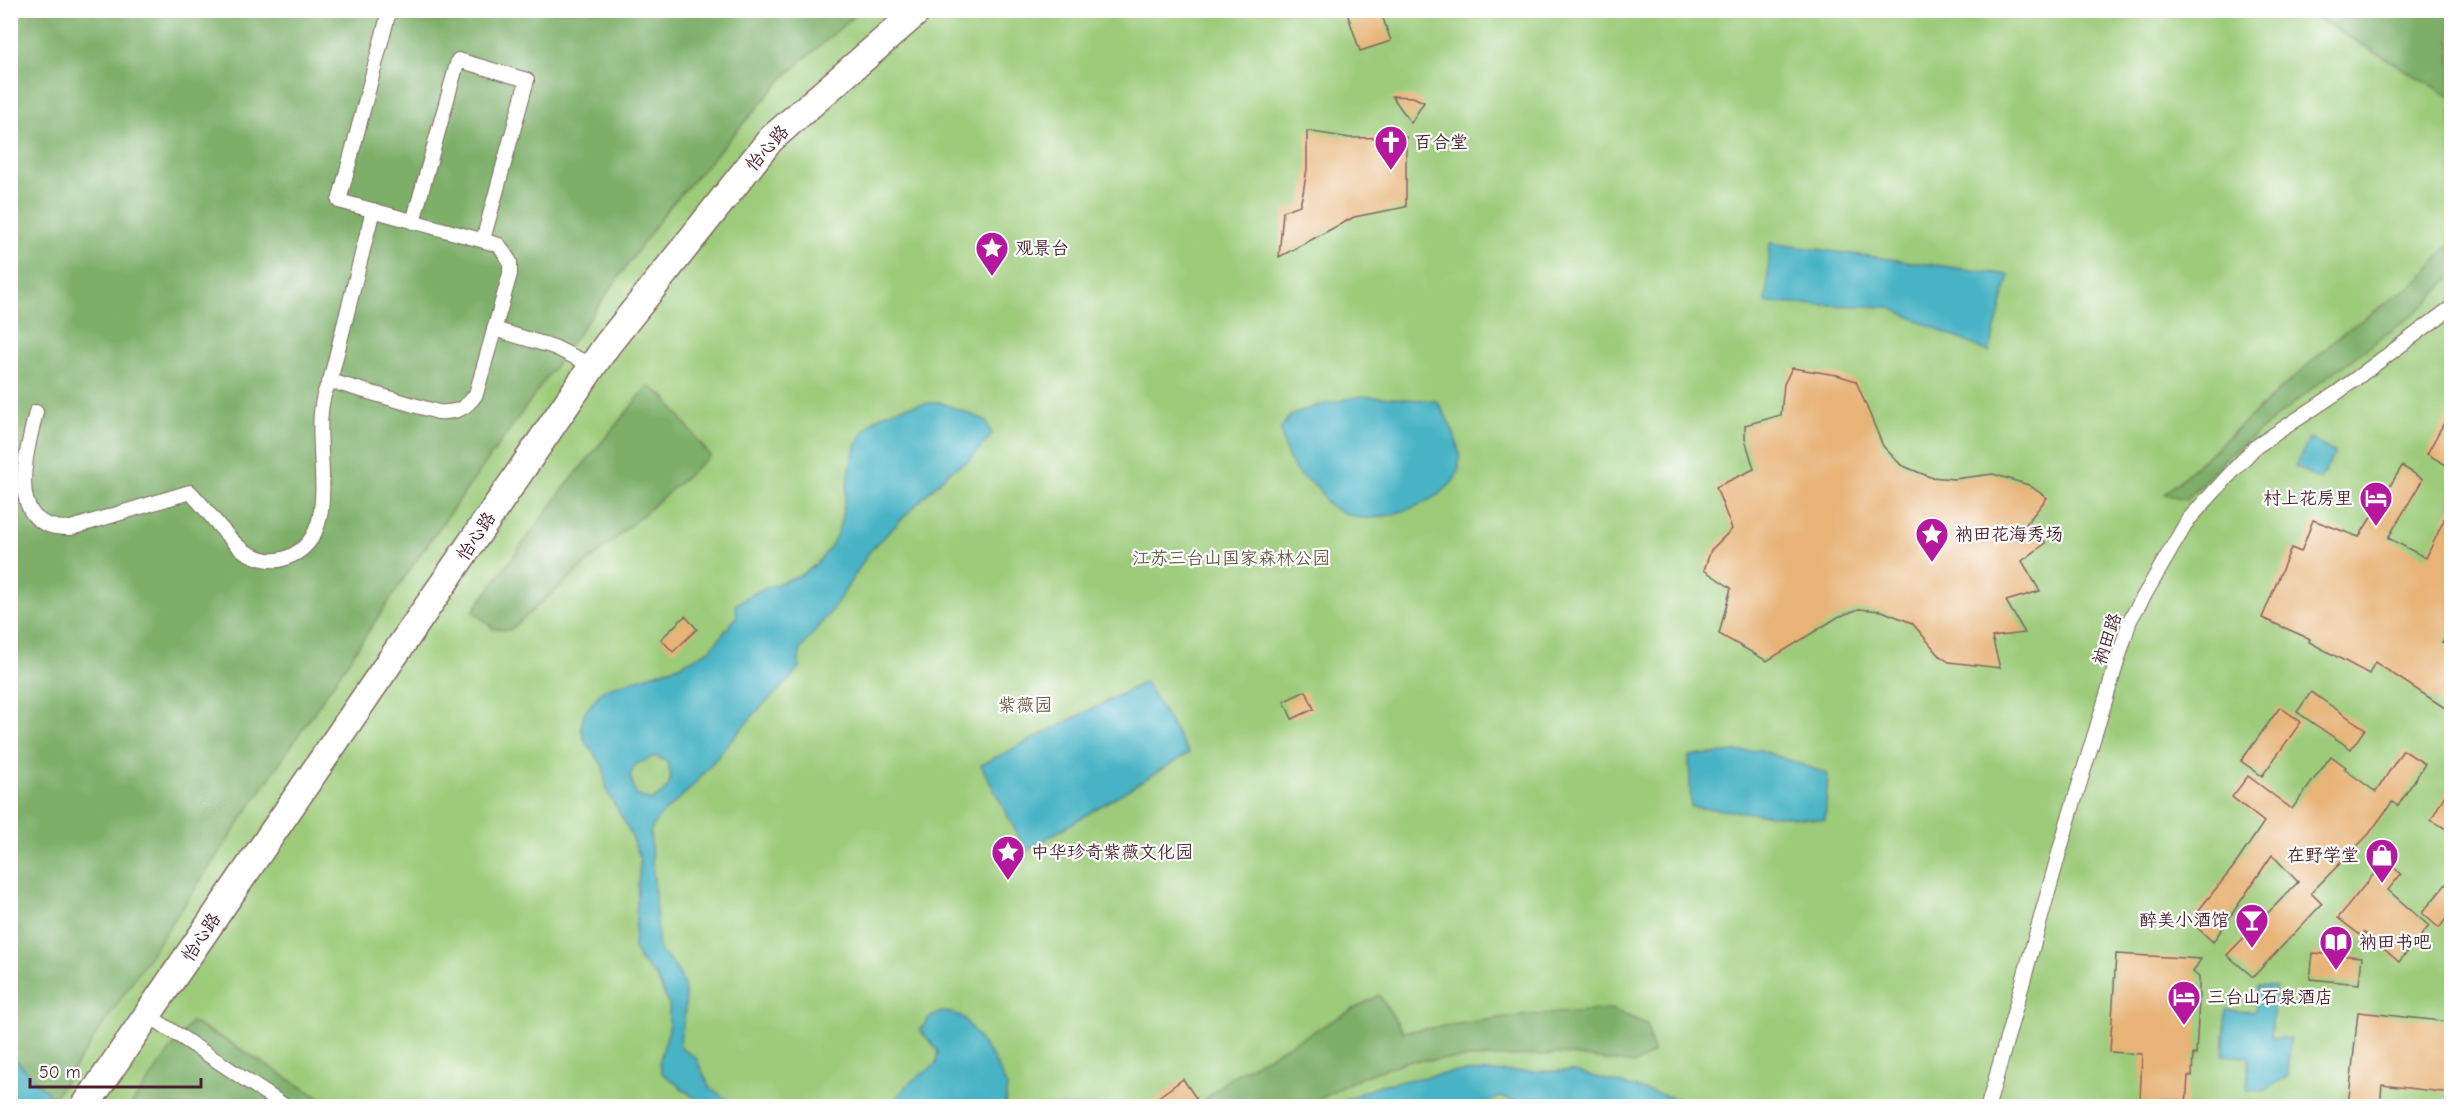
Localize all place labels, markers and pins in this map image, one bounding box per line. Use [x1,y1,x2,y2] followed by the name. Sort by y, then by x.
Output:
[1373,124,1409,171] church icon: 百合堂
[1414,132,1468,153] place label: 百合堂
[974,230,1010,277] place icon: 观景台
[1015,238,1069,259] place label: 观景台
[2358,480,2394,527] hotel icon: 村上花房里
[2263,488,2353,509] place label: 村上花房里
[1914,516,1950,563] place icon: 衲田花海秀场
[1955,524,2063,545] place label: 衲田花海秀场
[990,834,1026,881] place icon: 中华珍奇紫薇文化园
[2364,837,2400,884] shop icon: 在野学堂
[1031,842,1193,863] place label: 中华珍奇紫薇文化园
[2287,845,2359,866] place label: 在野学堂
[2234,902,2270,949] bar icon: 醉美小酒馆
[2139,910,2229,931] place label: 醉美小酒馆
[2318,924,2354,971] library icon: 衲田书吧
[2359,932,2431,953] place label: 衲田书吧
[2166,979,2202,1026] hotel icon: 三台山石泉酒店
[2207,987,2333,1008] place label: 三台山石泉酒店

